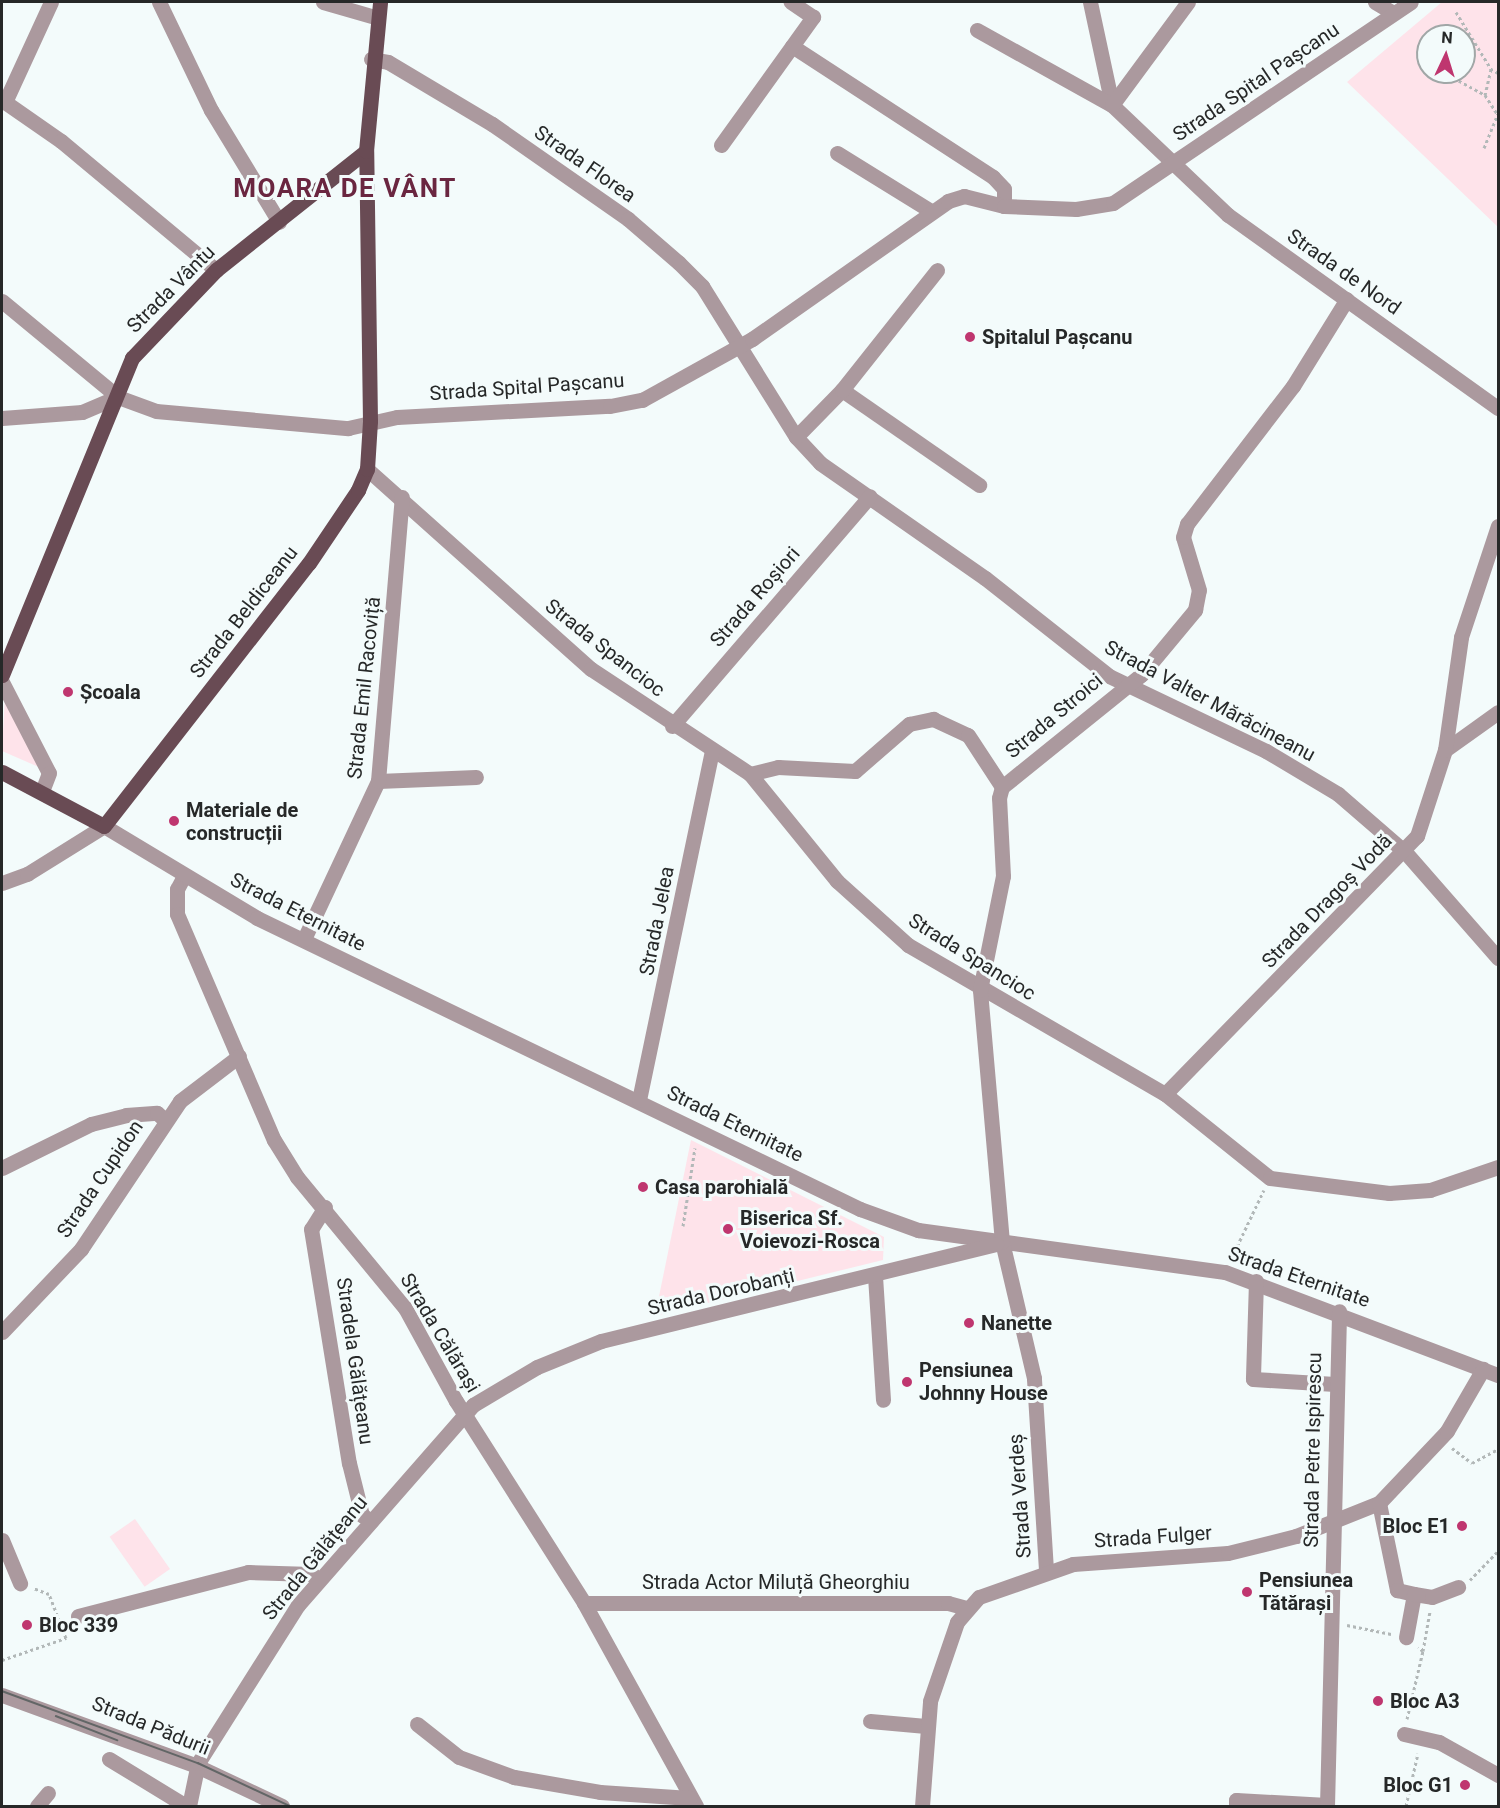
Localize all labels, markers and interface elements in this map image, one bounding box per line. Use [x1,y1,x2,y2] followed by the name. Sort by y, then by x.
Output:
[1168,17,1344,147] street label: Strada Spital Pașcanu
[1416,24,1476,84] north arrow
[1441,28,1453,47] text: N
[530,120,640,208] street label: Strada Florea
[233,173,457,205] district label: MOARA DE VÂNT
[1283,224,1405,320] street label: Strada de Nord
[122,240,220,338] street label: Strada Vântu
[982,325,1132,349] place label: Spitalul Pașcanu
[963,330,977,344] marker: Spitalul Pașcanu
[429,368,625,406] street label: Strada Spital Pașcanu
[185,541,303,683] street label: Strada Beldiceanu
[705,542,805,652] street label: Strada Roșiori
[540,594,670,702] street label: Strada Spancioc
[342,596,386,780] street label: Strada Emil Racoviță
[1101,635,1319,767] street label: Strada Valter Mărăcineanu
[1001,668,1107,764] street label: Strada Stroici
[80,680,141,704] place label: Școala
[61,685,75,699] marker: Școala
[186,798,298,845] place label: Materiale de construcții
[167,814,181,828] marker: Materiale de construcții
[1257,829,1397,973] street label: Strada Dragoș Vodă
[635,864,679,978] street label: Strada Jelea
[226,868,370,956] street label: Strada Eternitate
[904,908,1040,1006] street label: Strada Spancioc
[663,1081,807,1167] street label: Strada Eternitate
[52,1116,148,1242] street label: Strada Cupidon
[655,1175,788,1199] place label: Casa parohială
[636,1180,650,1194] marker: Casa parohială
[740,1206,880,1253] place label: Biserica Sf. Voievozi-Rosca
[721,1222,735,1236] marker: Biserica Sf. Voievozi-Rosca
[1225,1241,1373,1313] street label: Strada Eternitate
[645,1263,797,1321] street label: Strada Dorobanți
[395,1269,485,1397] street label: Strada Călărași
[331,1276,379,1446] street label: Stradela Gălățeanu
[981,1311,1052,1335] place label: Nanette
[962,1316,976,1330] marker: Nanette
[1299,1352,1327,1548] street label: Strada Petre Ispirescu
[919,1358,1048,1405] place label: Pensiunea Johnny House
[900,1375,914,1389] marker: Pensiunea Johnny House
[1004,1433,1036,1559] street label: Strada Verdeș
[257,1491,373,1625] street label: Strada Gălățeanu
[1383,1514,1450,1538] place label: Bloc E1
[1455,1519,1469,1533] marker: Bloc E1
[1093,1521,1213,1553] street label: Strada Fulger
[1259,1568,1353,1615] place label: Pensiunea Tătărași
[642,1570,910,1594] street label: Strada Actor Miluță Gheorghiu
[1240,1585,1254,1599] marker: Pensiunea Tătărași
[39,1613,118,1637] place label: Bloc 339
[20,1618,34,1632] marker: Bloc 339
[1390,1689,1460,1713] place label: Bloc A3
[89,1691,213,1761] street label: Strada Pădurii
[1371,1694,1385,1708] marker: Bloc A3
[1383,1773,1453,1797] place label: Bloc G1
[1458,1778,1472,1792] marker: Bloc G1

